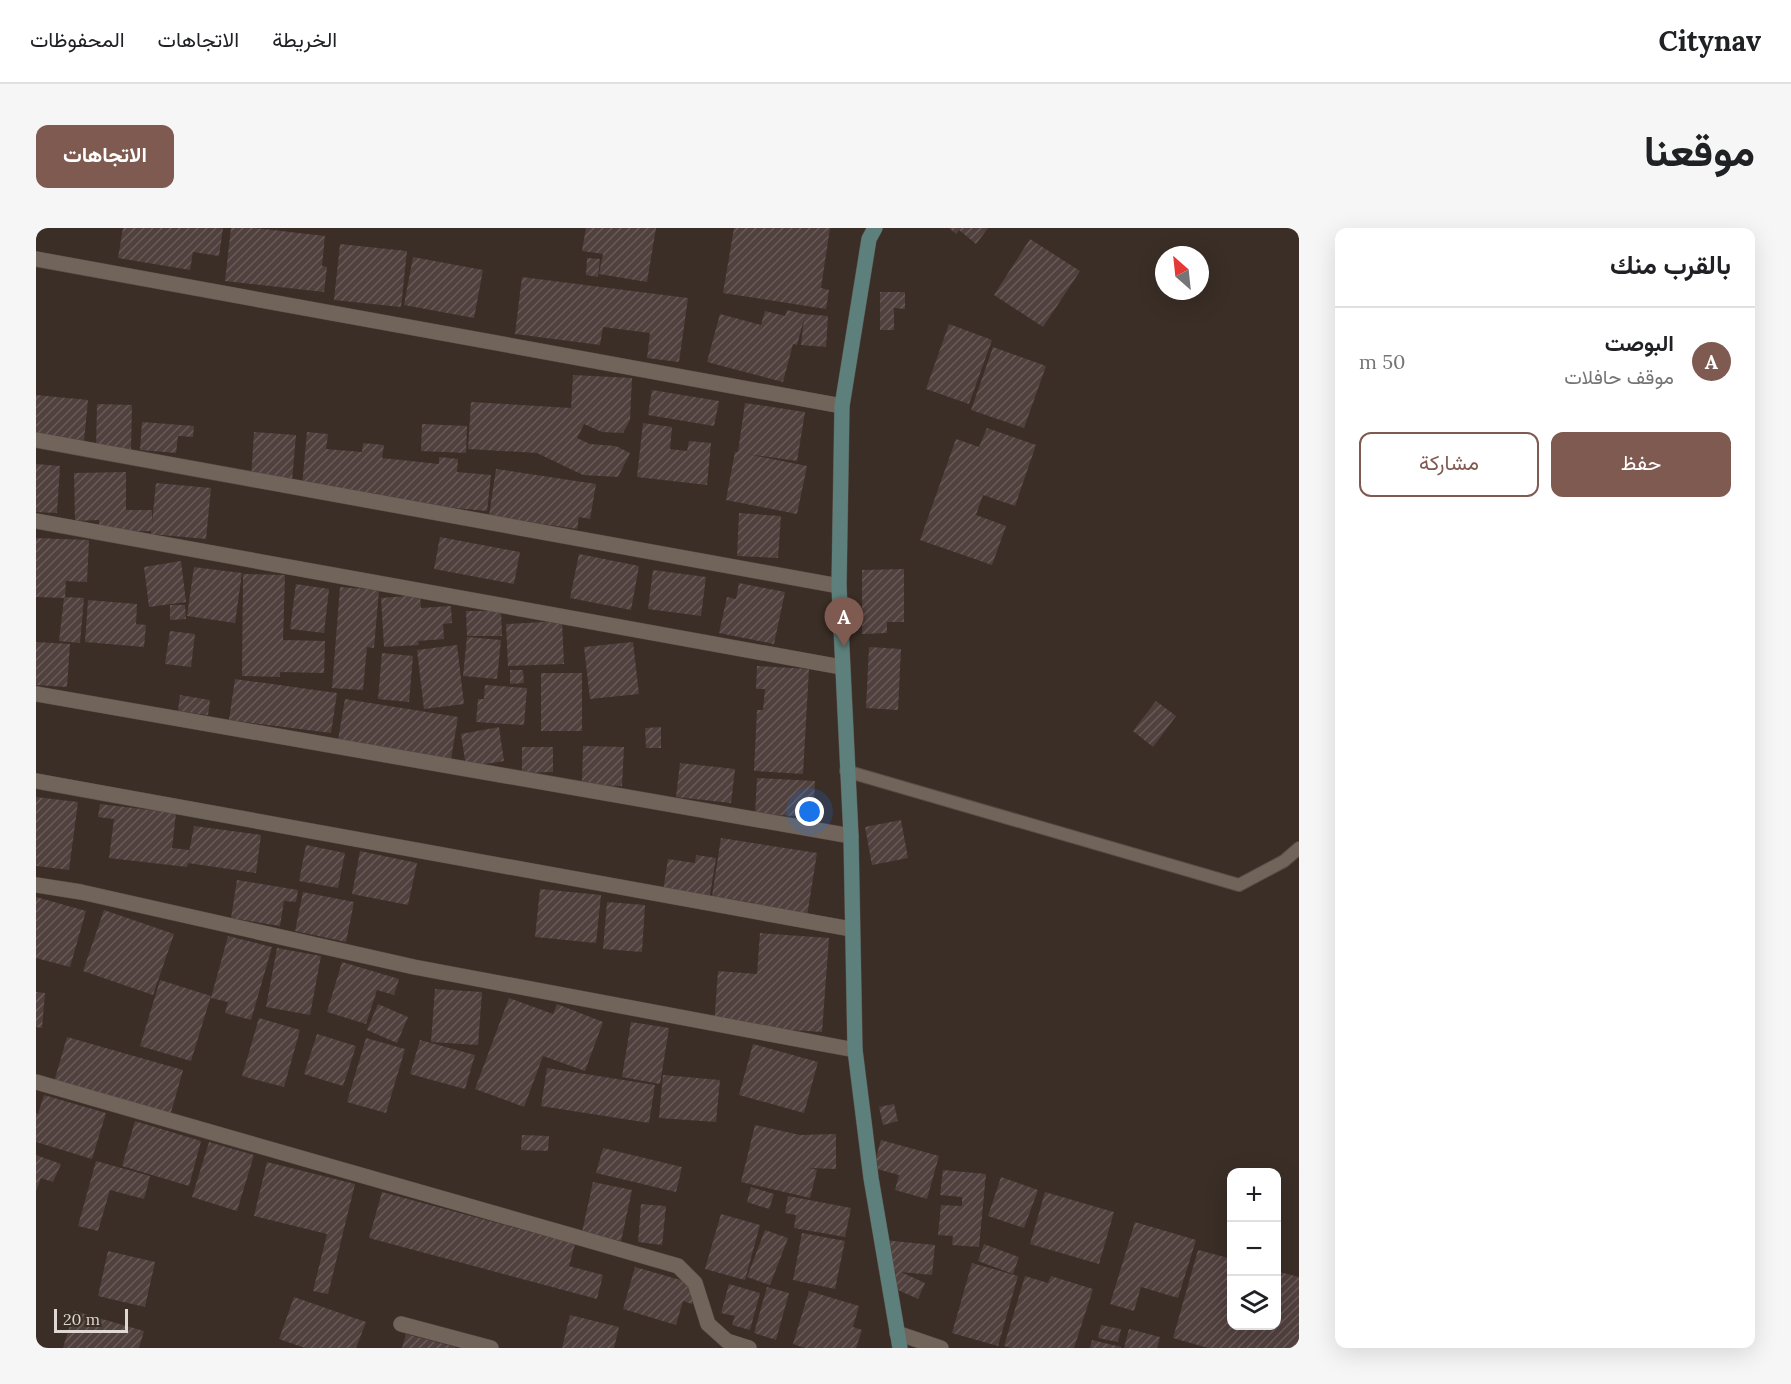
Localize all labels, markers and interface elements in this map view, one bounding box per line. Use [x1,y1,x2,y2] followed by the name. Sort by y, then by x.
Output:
[1658,23,1761,59] text: Citynav
[30,26,125,53] text: المحفوظات
[158,26,239,53] text: الاتجاهات
[272,26,337,53] text: الخريطة
[1644,124,1755,178] text: موقعنا
[36,125,174,188] button: الاتجاهات
[1155,246,1209,300] north arrow
[1610,248,1731,281] text: بالقرب منك
[1605,329,1674,357] text: البوصت
[1359,349,1405,374] text: 50 m
[1705,349,1718,374] text: A
[1564,364,1674,389] text: موقف حافلات
[1359,432,1539,497] button: مشاركة
[1551,432,1731,497] button: حفظ
[824,598,864,647] pin: A
[795,797,824,826] your location
[1227,1168,1281,1330] map controls
[1227,1168,1281,1222] button: +
[1227,1222,1281,1276] button: −
[1227,1276,1281,1330] button: layers
[54,1306,128,1334] scale bar
[63,1309,100,1329] text: 20 m

